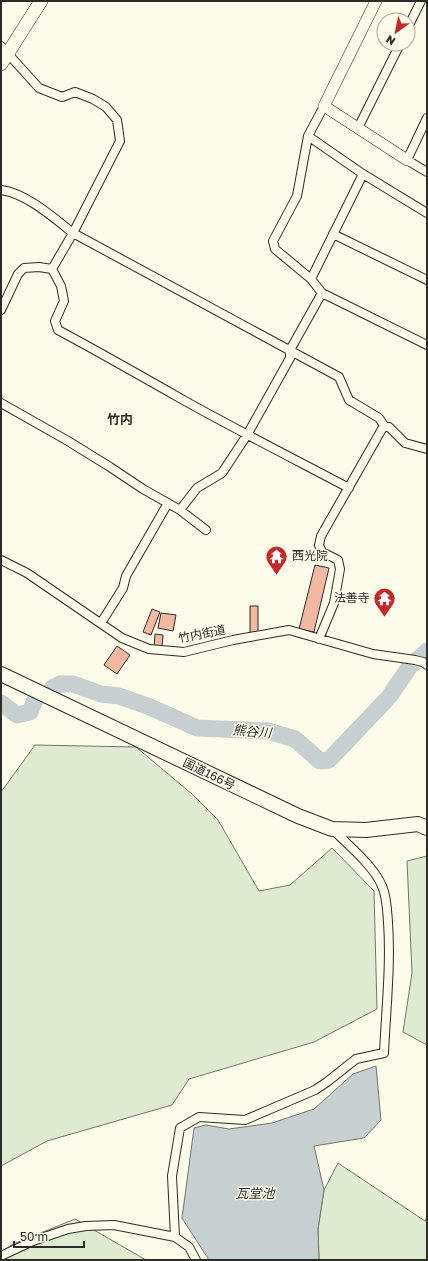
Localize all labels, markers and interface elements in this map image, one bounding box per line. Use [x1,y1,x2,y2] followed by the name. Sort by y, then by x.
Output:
[376,12,416,52] north arrow
[383,33,397,49] text: N
[107,411,133,427] district label: 竹内
[264,543,290,576] temple icon: 西光院
[292,548,328,563] place label: 西光院
[372,585,398,618] temple icon: 法善寺
[334,590,370,605] place label: 法善寺
[177,622,227,645] street label: 竹内街道
[232,721,274,741] water label: 熊谷川
[181,754,238,793] street label: 国道166号
[235,1185,276,1201] water label: 瓦堂池
[14,1223,84,1249] scale bar
[20,1229,48,1244] text: 50 m

